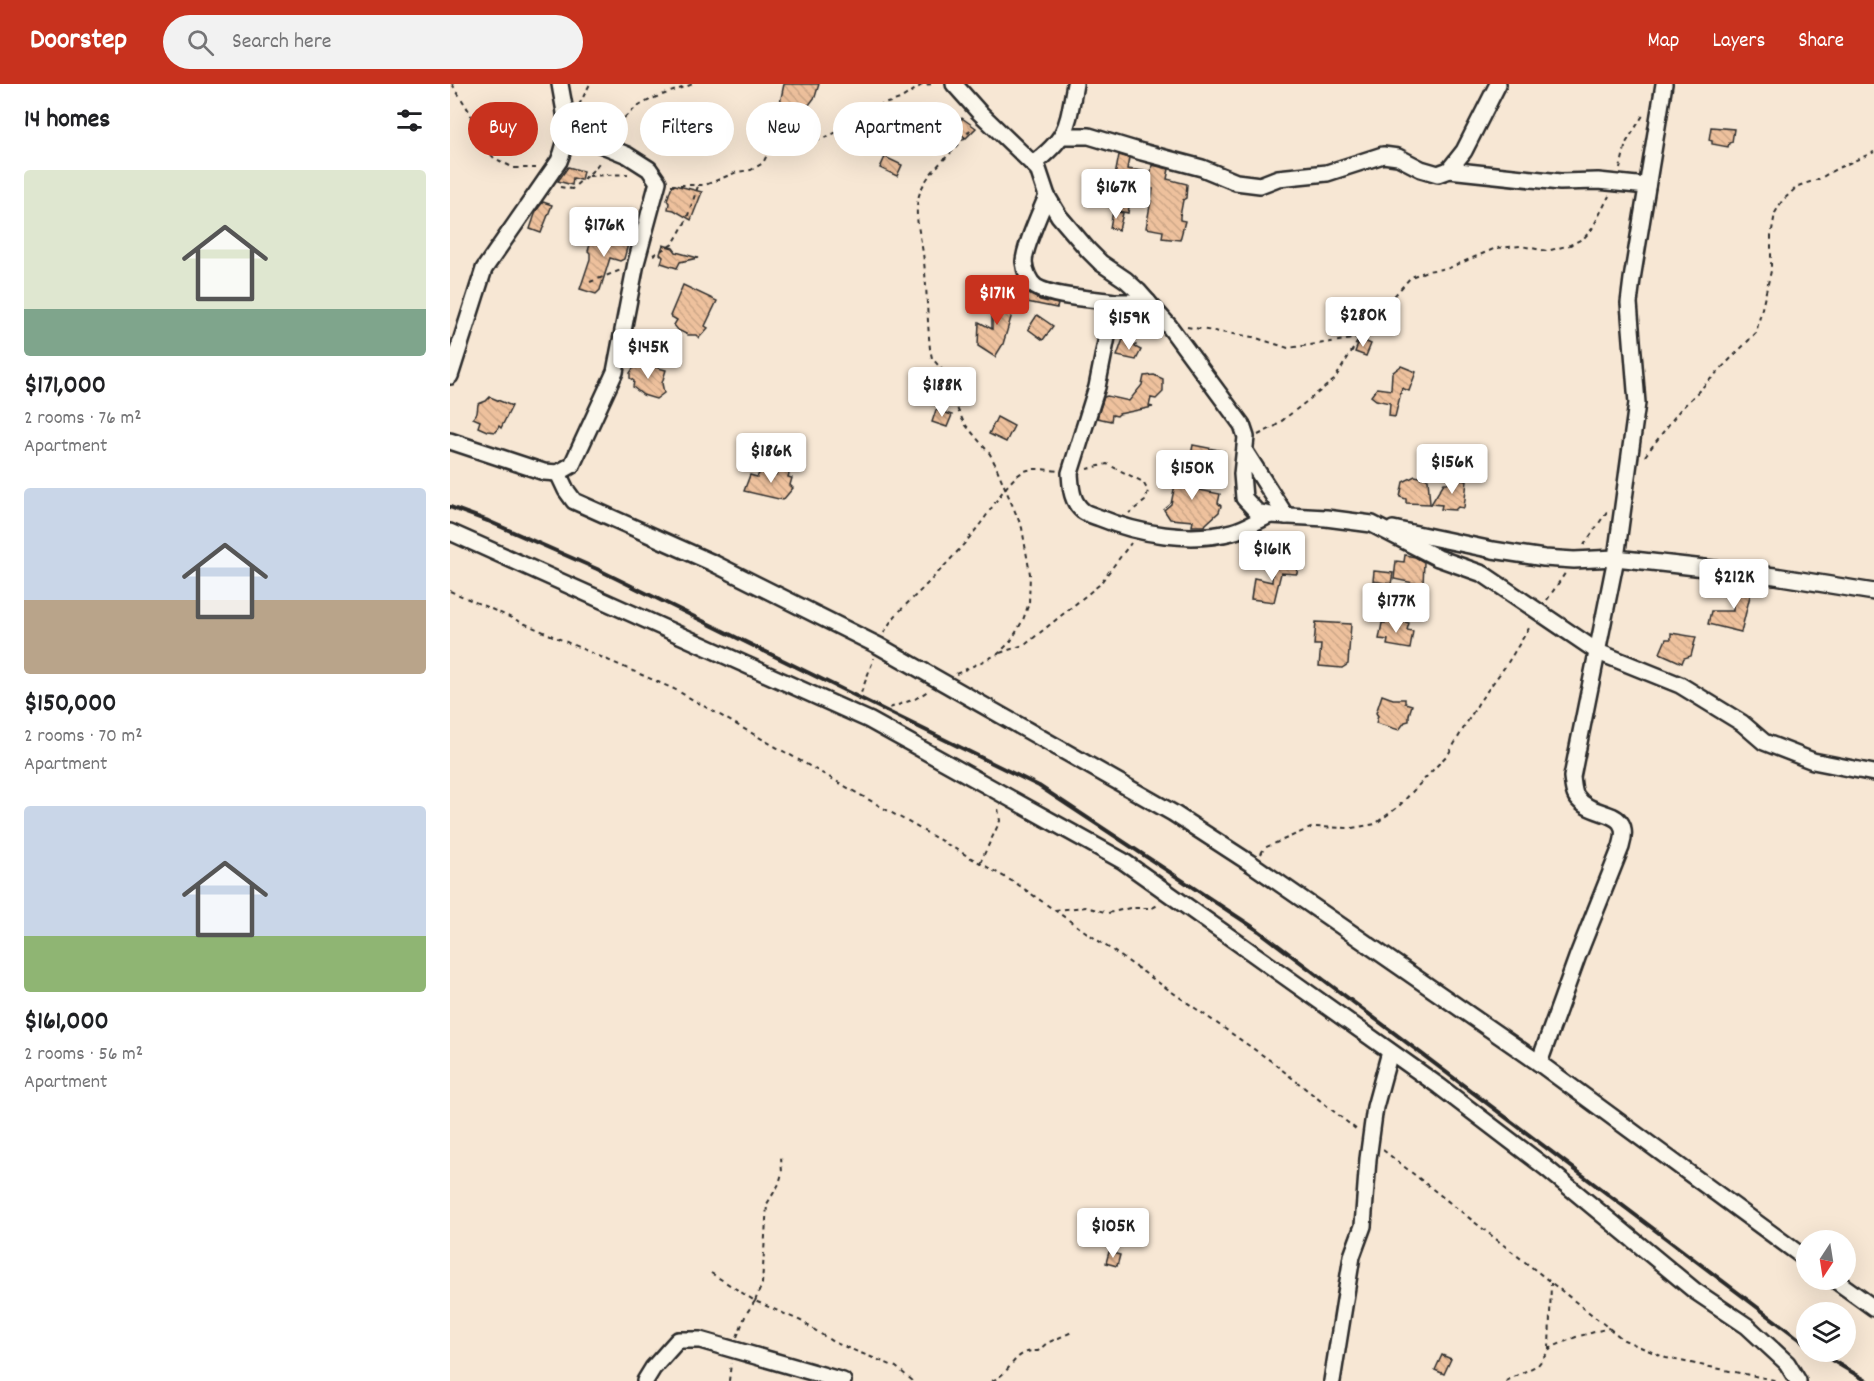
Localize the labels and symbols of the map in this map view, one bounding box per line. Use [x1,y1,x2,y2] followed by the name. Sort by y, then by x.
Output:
[1074,169,1158,220] pin: $167K
[562,207,646,258] pin: $176K
[955,275,1039,326] pin: $171K
[1321,297,1405,348] pin: $280K
[1087,300,1171,351] pin: $159K
[606,329,690,380] pin: $145K
[900,367,984,418] pin: $188K
[729,433,813,484] pin: $186K
[1410,444,1494,495] pin: $156K
[1150,450,1234,501] pin: $150K
[1230,531,1314,582] pin: $161K
[1692,559,1776,610] pin: $212K
[1354,583,1438,634] pin: $177K
[1071,1208,1155,1259] pin: $105K
[1796,1230,1856,1290] north arrow

